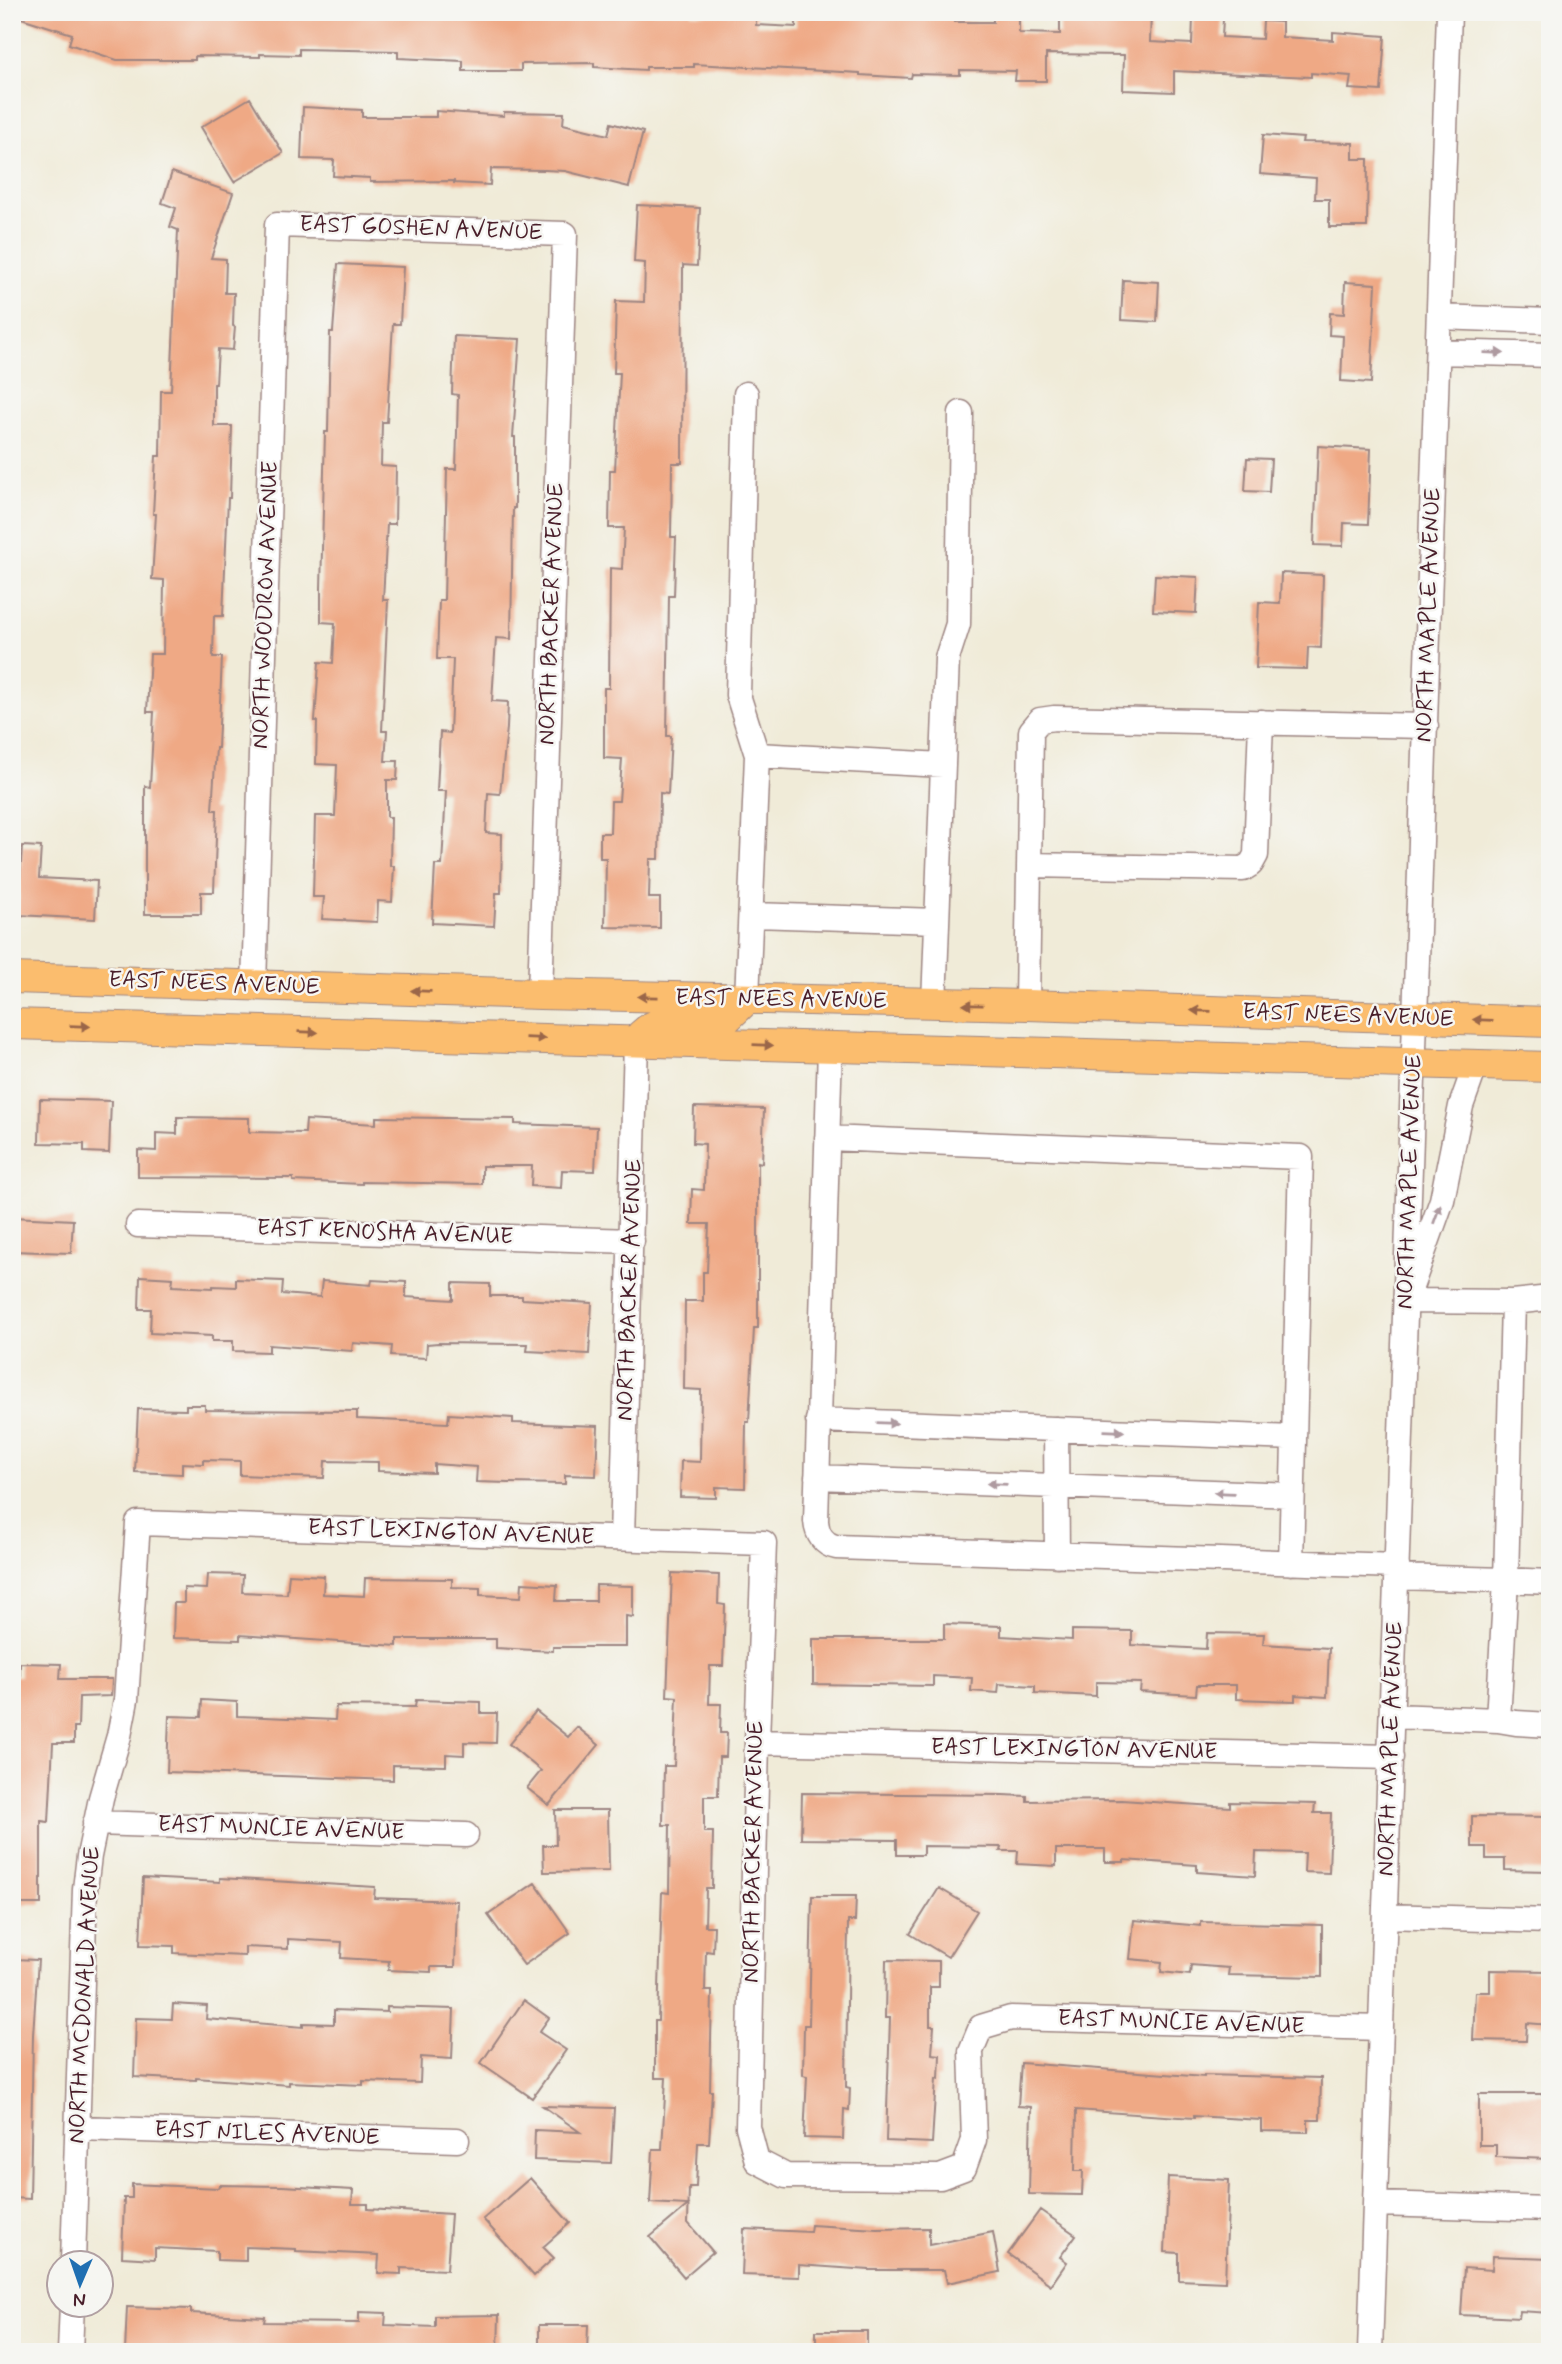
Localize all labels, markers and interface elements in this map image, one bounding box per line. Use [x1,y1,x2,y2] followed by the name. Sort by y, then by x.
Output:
[299,210,543,248] street label: EAST GOSHEN AVENUE
[1483,348,1505,359] one-way arrow
[246,460,286,750] street label: NORTH WOODROW AVENUE
[532,482,572,746] street label: NORTH BACKER AVENUE
[1410,487,1448,743] street label: NORTH MAPLE AVENUE
[108,965,320,1003] street label: EAST NEES AVENUE
[675,983,887,1017] street label: EAST NEES AVENUE
[409,985,431,996] one-way arrow
[637,991,659,1002] one-way arrow
[1242,997,1454,1035] street label: EAST NEES AVENUE
[962,999,984,1010] one-way arrow
[1190,1006,1212,1017] one-way arrow
[1472,1015,1494,1026] one-way arrow
[70,1020,92,1032] one-way arrow
[297,1027,319,1038] one-way arrow
[525,1033,547,1044] one-way arrow
[752,1039,774,1051] one-way arrow
[1391,1054,1429,1310] street label: NORTH MAPLE AVENUE
[610,1158,650,1422] street label: NORTH BACKER AVENUE
[1432,1204,1443,1225] one-way arrow
[256,1214,514,1252] street label: EAST KENOSHA AVENUE
[876,1417,898,1429] one-way arrow
[1103,1426,1125,1437] one-way arrow
[986,1478,1008,1489] one-way arrow
[1213,1487,1235,1498] one-way arrow
[307,1513,595,1553] street label: EAST LEXINGTON AVENUE
[1372,1621,1410,1877] street label: NORTH MAPLE AVENUE
[737,1721,771,1983] street label: NORTH BACKER AVENUE
[930,1733,1218,1767] street label: EAST LEXINGTON AVENUE
[157,1810,405,1848] street label: EAST MUNCIE AVENUE
[62,1846,108,2144] street label: NORTH MCDONALD AVENUE
[1057,2004,1305,2042] street label: EAST MUNCIE AVENUE
[154,2115,380,2153] street label: EAST NILES AVENUE
[46,2248,116,2318] north arrow
[73,2287,86,2312] text: N

